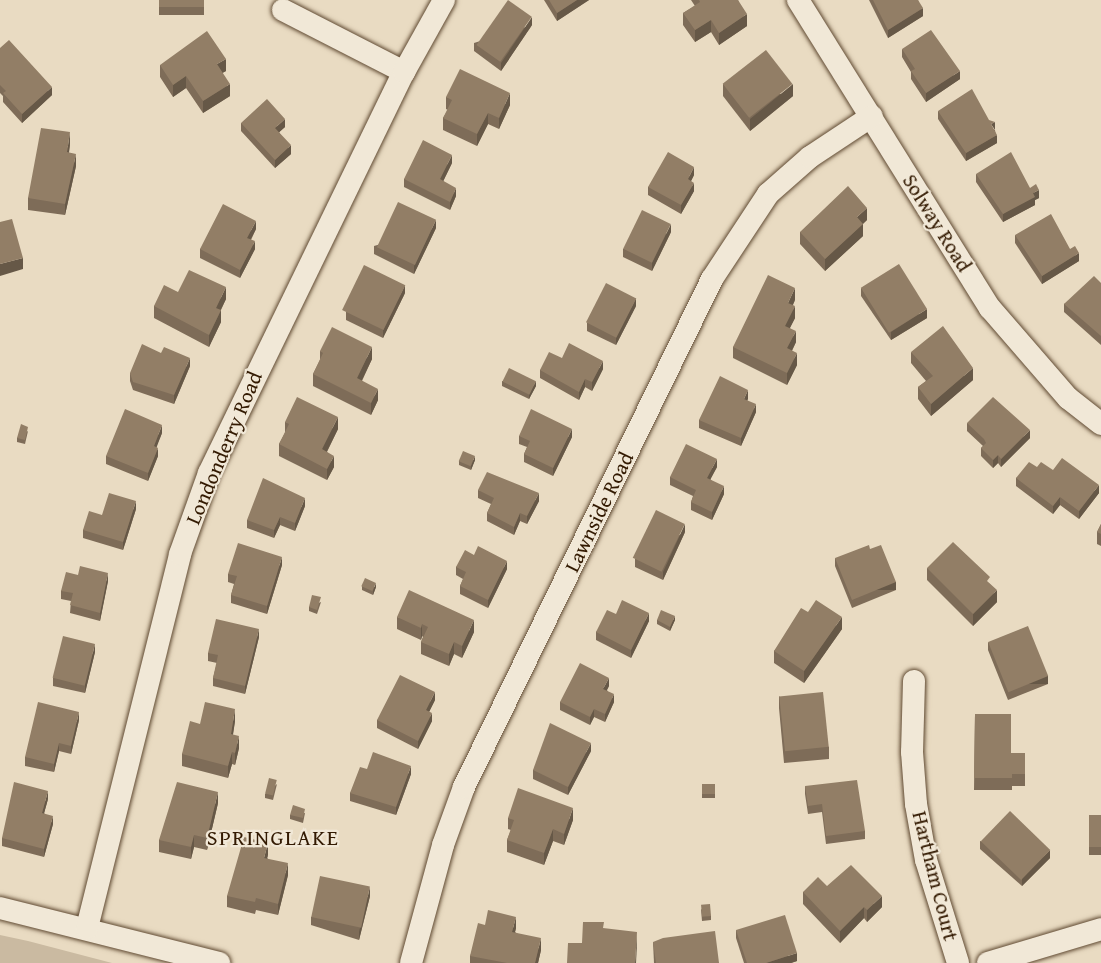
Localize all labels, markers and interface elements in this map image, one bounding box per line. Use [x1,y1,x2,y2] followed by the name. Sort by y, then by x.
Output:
[897,170,977,276] street label: Solway Road
[180,368,268,528] street label: Londonderry Road
[559,448,639,576] street label: Lawnside Road
[907,808,963,944] street label: Hartham Court
[207,825,339,851] district label: SPRINGLAKE

